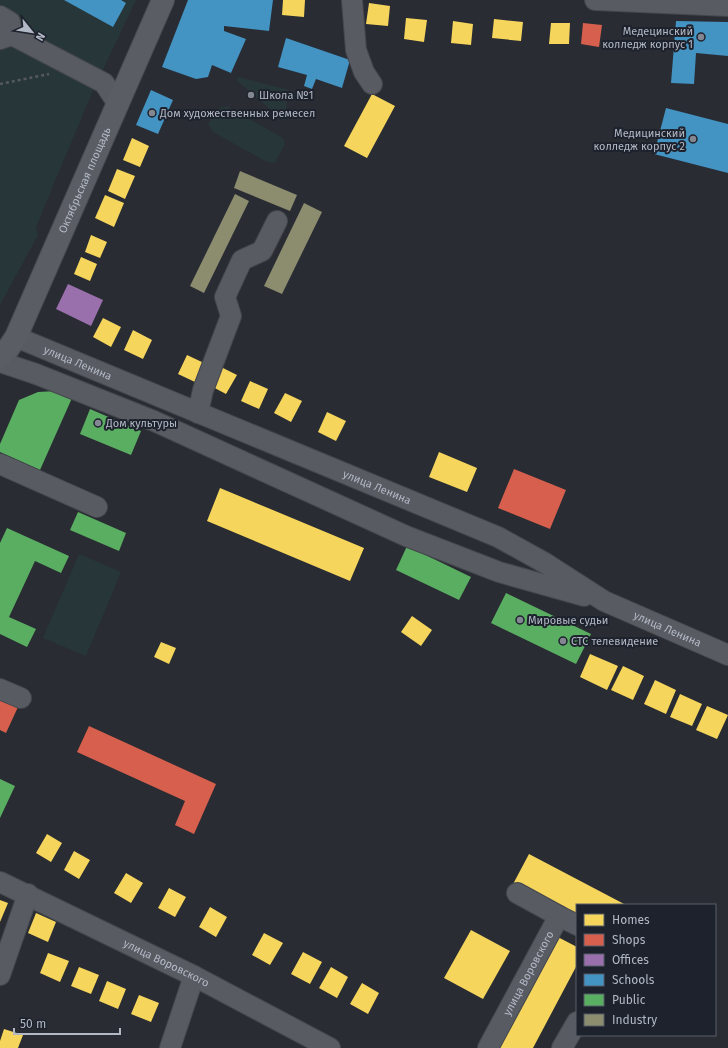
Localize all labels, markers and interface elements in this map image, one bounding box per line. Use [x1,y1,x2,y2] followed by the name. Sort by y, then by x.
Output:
[12,12,52,52] north arrow
[602,25,693,51] place label: Медецинский колледж корпус 1
[33,30,48,43] text: N
[696,32,706,42] marker: Медецинский колледж корпус 1
[259,89,313,102] place label: Школа №1
[246,90,256,100] marker: Школа №1
[159,107,315,120] place label: Дом художественных ремесел
[147,108,157,118] marker: Дом художественных ремесел
[56,125,113,235] street label: Октябрьская площадь
[594,127,685,153] place label: Медицинский колледж корпус 2
[688,134,698,144] marker: Медицинский колледж корпус 2
[42,343,114,383] street label: улица Ленина
[105,417,177,430] place label: Дом культуры
[93,418,103,428] marker: Дом культуры
[341,467,413,507] street label: улица Ленина
[632,608,703,649] street label: улица Ленина
[528,614,608,627] place label: Мировые судьи
[515,615,525,625] marker: Мировые судьи
[571,635,658,648] place label: СТС телевидение
[558,636,568,646] marker: СТС телевидение
[576,904,716,1036] legend
[612,913,650,927] text: Homes
[500,929,556,1018] street label: улица Воровского
[612,933,646,947] text: Shops
[121,936,212,989] street label: улица Воровского
[612,953,649,967] text: Offices
[612,973,655,987] text: Schools
[612,993,646,1007] text: Public
[14,1010,120,1036] scale bar
[612,1013,657,1027] text: Industry
[20,1017,46,1031] text: 50 m

